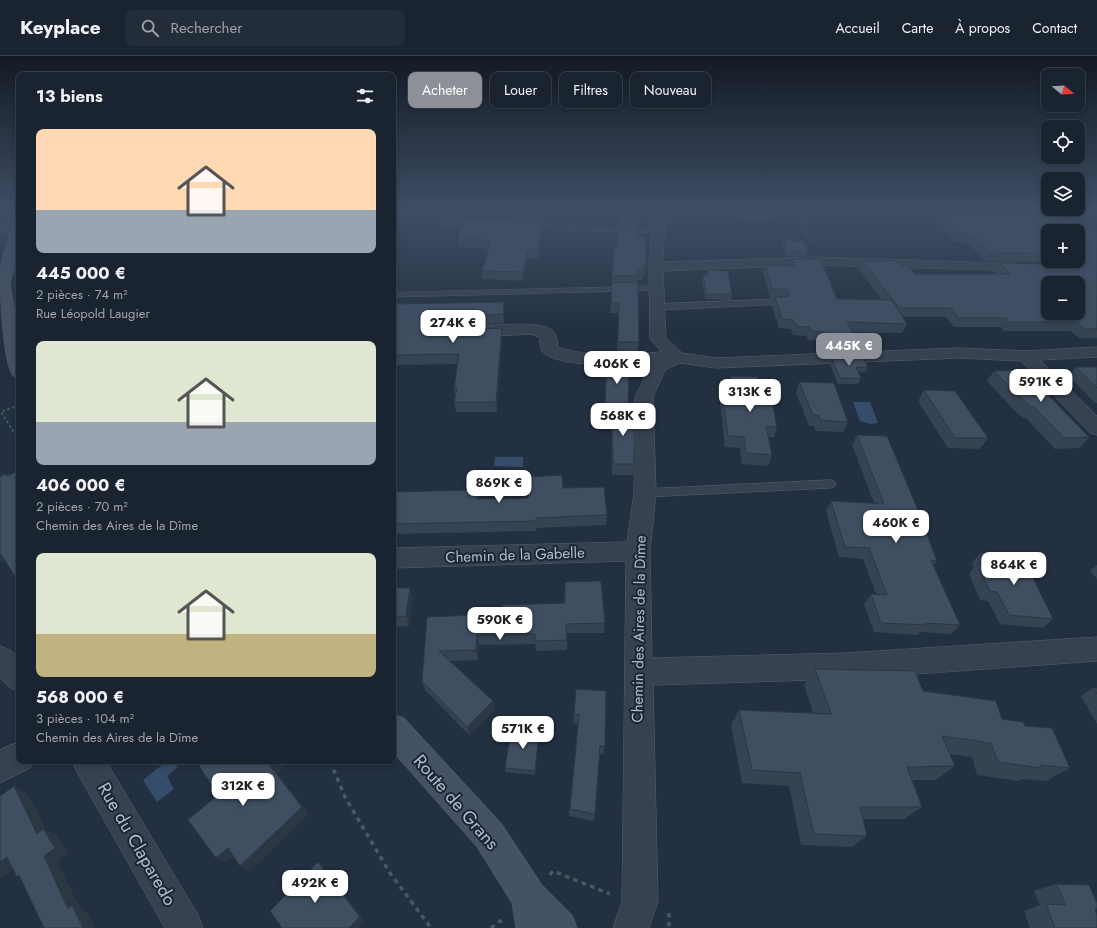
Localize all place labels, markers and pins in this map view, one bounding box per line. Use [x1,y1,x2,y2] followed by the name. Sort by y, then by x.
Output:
[420,310,486,344] pin: 274K €
[816,333,882,367] pin: 445K €
[584,351,650,385] pin: 406K €
[1008,369,1074,403] pin: 591K €
[717,379,783,413] pin: 313K €
[590,403,656,437] pin: 568K €
[466,470,532,504] pin: 869K €
[863,510,929,544] pin: 460K €
[981,552,1047,586] pin: 864K €
[467,607,533,641] pin: 590K €
[490,716,556,750] pin: 571K €
[210,773,276,807] pin: 312K €
[282,870,348,904] pin: 492K €

